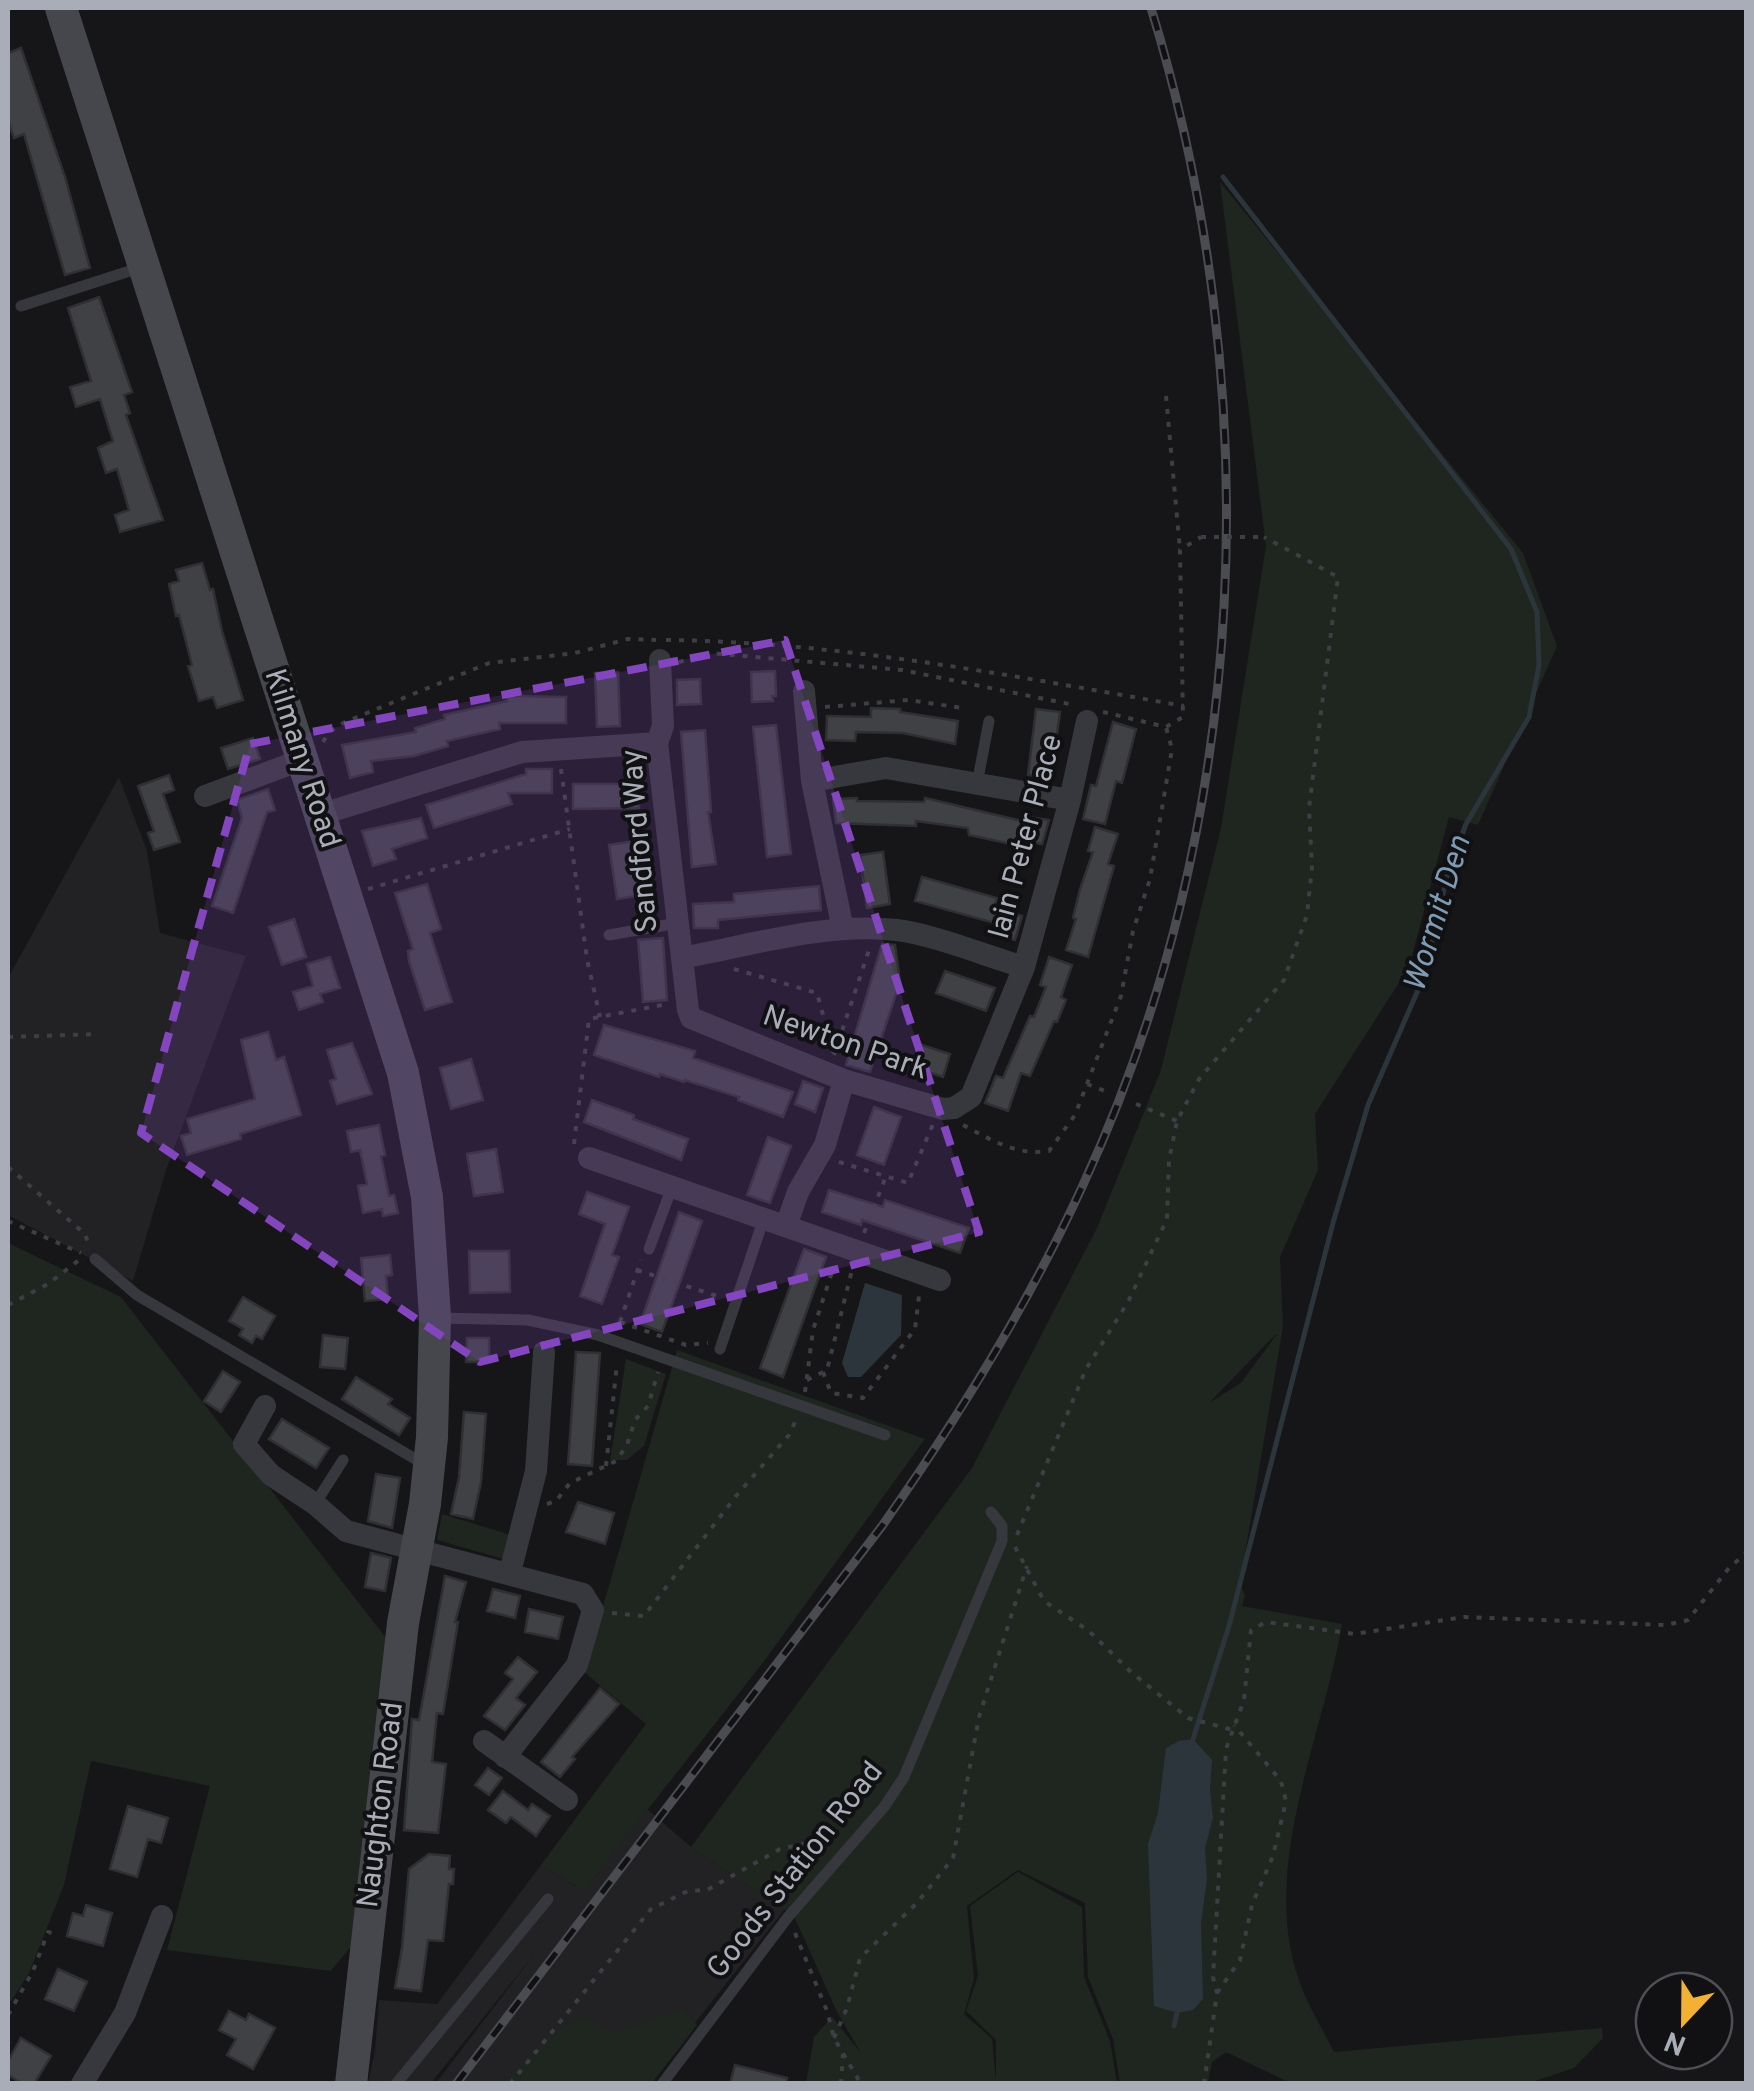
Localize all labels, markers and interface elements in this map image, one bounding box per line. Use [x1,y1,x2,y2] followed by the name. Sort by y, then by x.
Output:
[255,665,347,853] street label: Kilmany Road
[982,731,1072,943] street label: Iain Peter Place
[615,748,667,934] street label: Sandford Way
[1396,831,1482,997] water label: Wormit Den
[757,998,933,1090] street label: Newton Park
[351,1700,413,1910] street label: Naughton Road
[700,1755,892,1987] street label: Goods Station Road
[1634,1971,1734,2071] north arrow
[1660,2021,1692,2062] text: N

